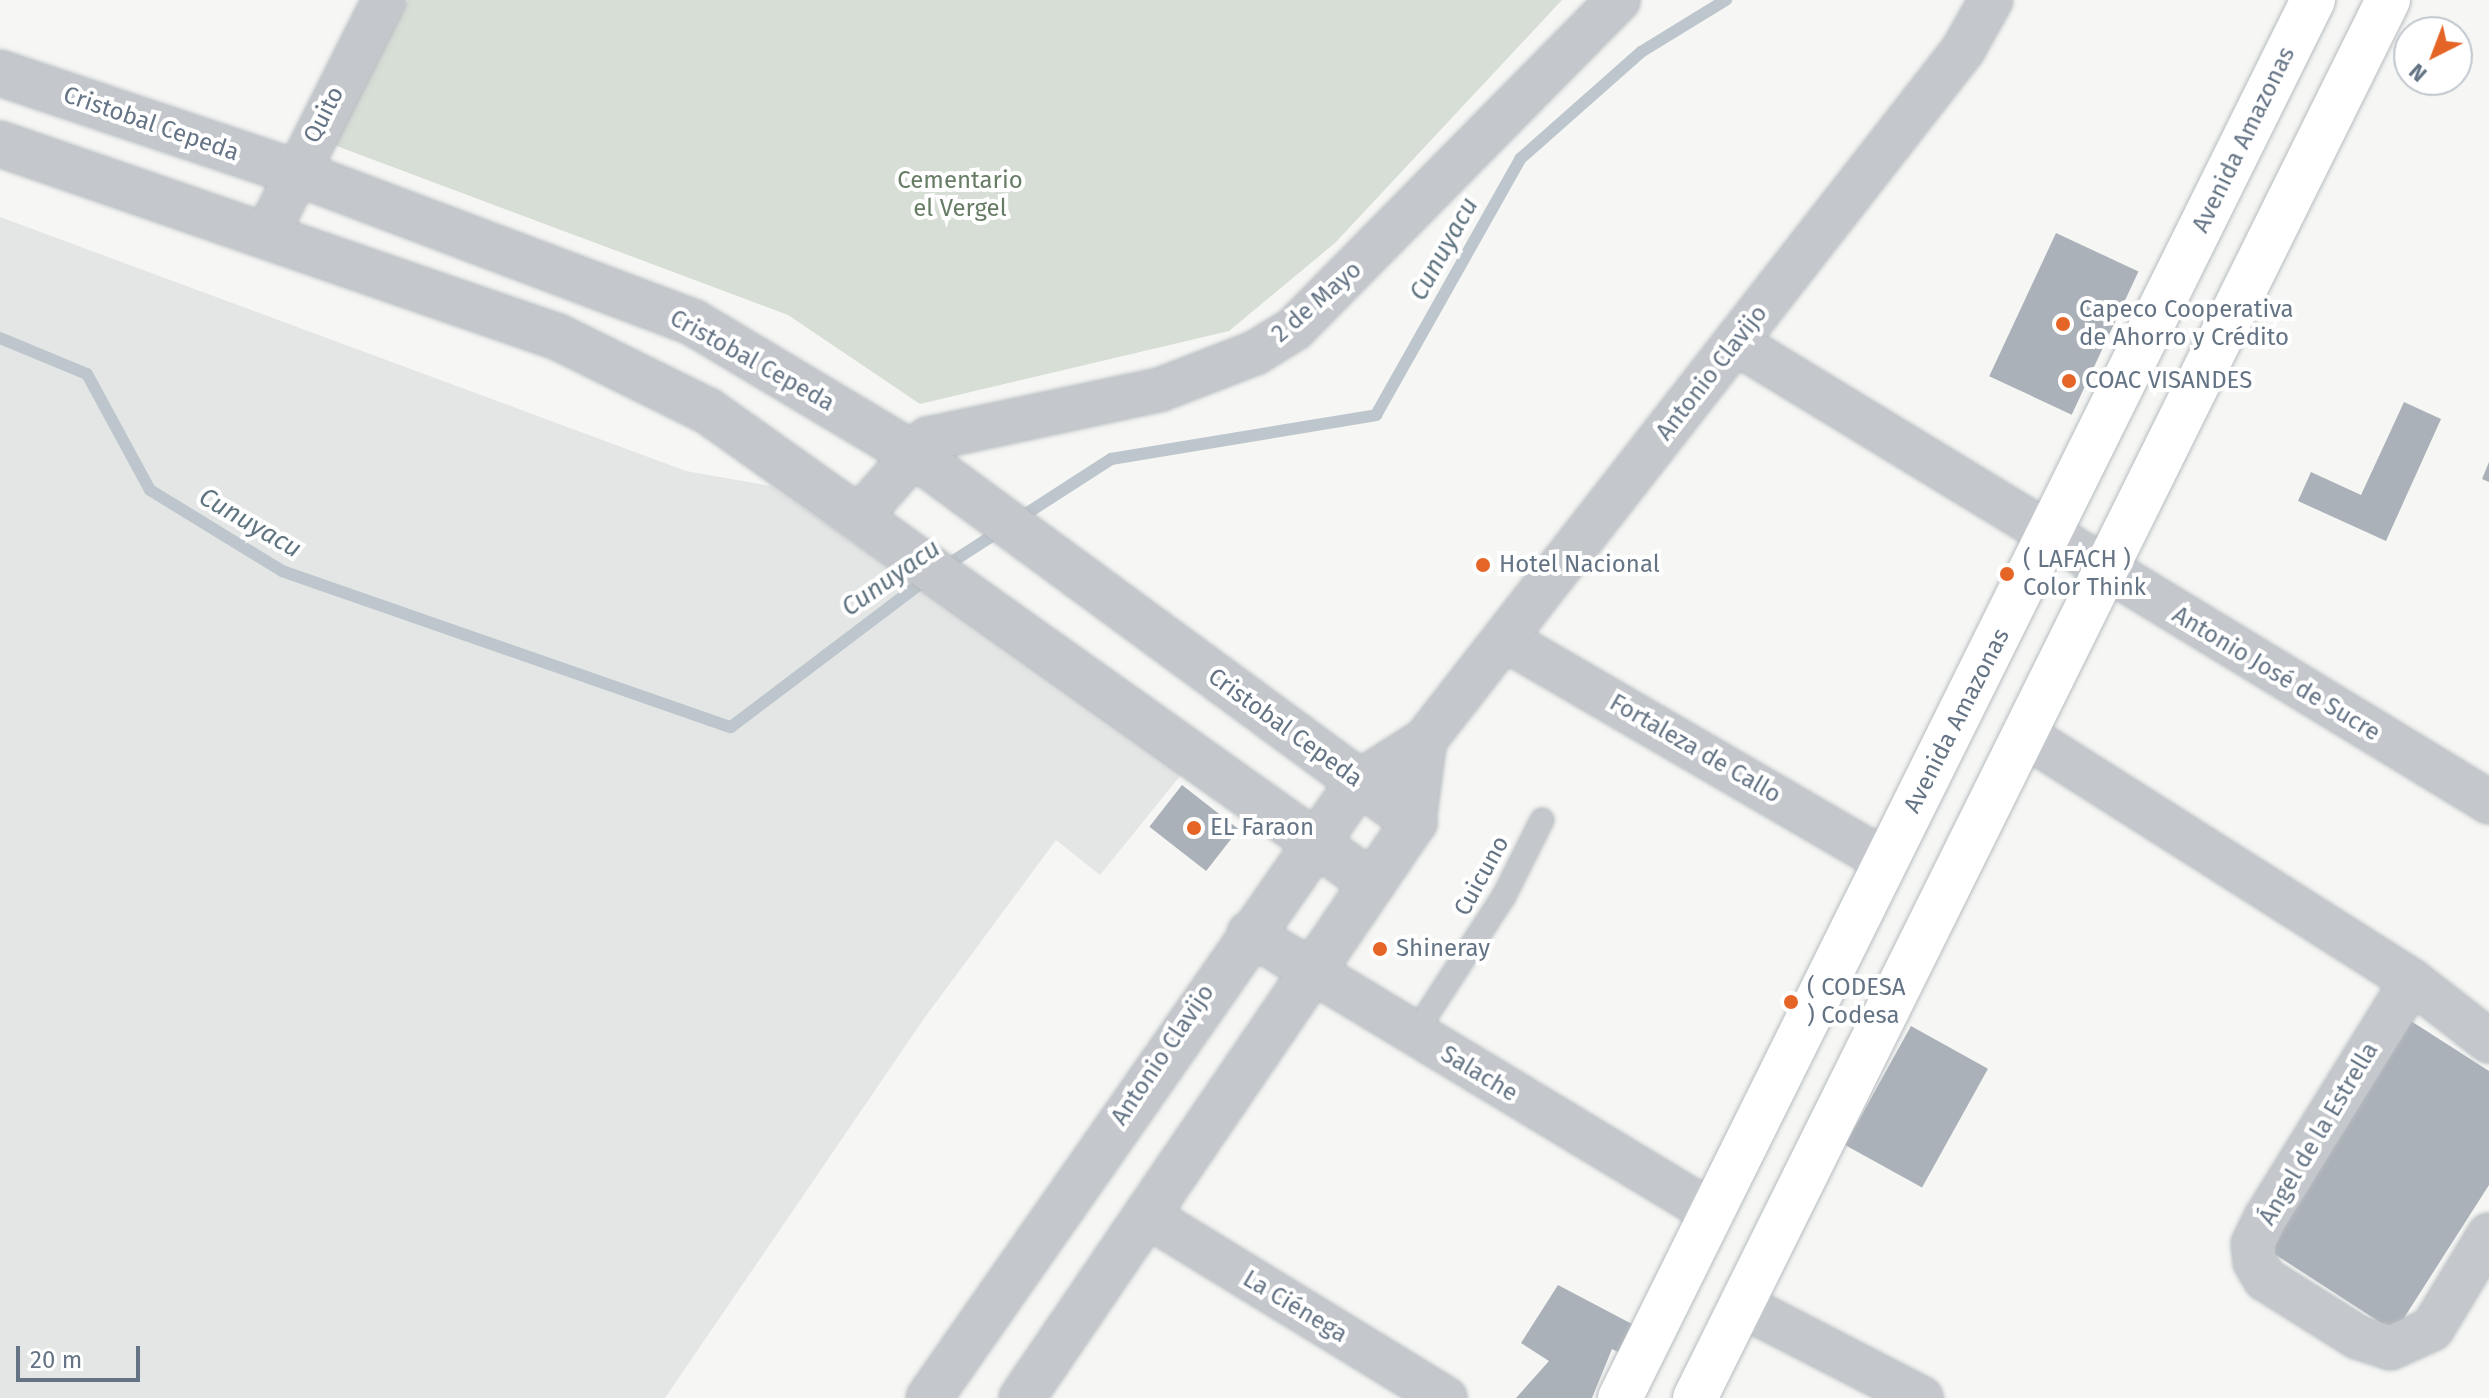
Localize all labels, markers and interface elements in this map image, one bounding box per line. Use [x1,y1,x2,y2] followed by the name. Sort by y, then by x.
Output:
[2393,16,2473,96] north arrow
[2187,42,2301,238] street label: Avenida Amazonas
[2403,58,2432,88] text: N
[59,80,243,168] street label: Cristobal Cepeda
[298,82,350,148] street label: Quito
[897,167,1023,223] park label: Cementario el Vergel
[1403,192,1485,306] water label: Cunuyacu
[1266,255,1368,349] street label: 2 de Mayo
[2079,296,2294,352] place label: Capeco Cooperativa de Ahorro y Crédito
[1650,300,1774,446] street label: Antonio Clavijo
[665,304,839,418] street label: Cristobal Cepeda
[2054,315,2072,333] marker: Capeco Cooperativa de Ahorro y Crédito
[2085,367,2252,395] place label: COAC VISANDES
[2060,372,2078,390] marker: COAC VISANDES
[193,481,307,565] water label: Cunuyacu
[836,533,946,623] water label: Cunuyacu
[2023,546,2146,602] place label: ( LAFACH ) Color Think
[1499,551,1660,579] place label: Hotel Nacional
[1474,556,1492,574] marker: Hotel Nacional
[1998,565,2016,583] marker: ( LAFACH ) Color Think
[2167,601,2385,747] street label: Antonio José de Sucre
[1898,624,2016,818] street label: Avenida Amazonas
[1202,662,1368,794] street label: Cristobal Cepeda
[1604,688,1786,810] street label: Fortaleza de Callo
[1210,814,1314,842] place label: EL Faraon
[1185,819,1203,837] marker: EL Faraon
[1448,831,1516,921] street label: Cuicuno
[1396,935,1490,963] place label: Shineray
[1371,940,1389,958] marker: Shineray
[1807,974,1905,1030] place label: ( CODESA ) Codesa
[1105,979,1221,1131] street label: Antonio Clavijo
[1782,993,1800,1011] marker: ( CODESA ) Codesa
[2253,1038,2385,1230] street label: Ángel de la Estrella
[1435,1040,1523,1108] street label: Salache
[1238,1265,1352,1349] street label: La Ciénega
[20,1330,144,1380] scale bar
[30,1346,82,1374] text: 20 m

